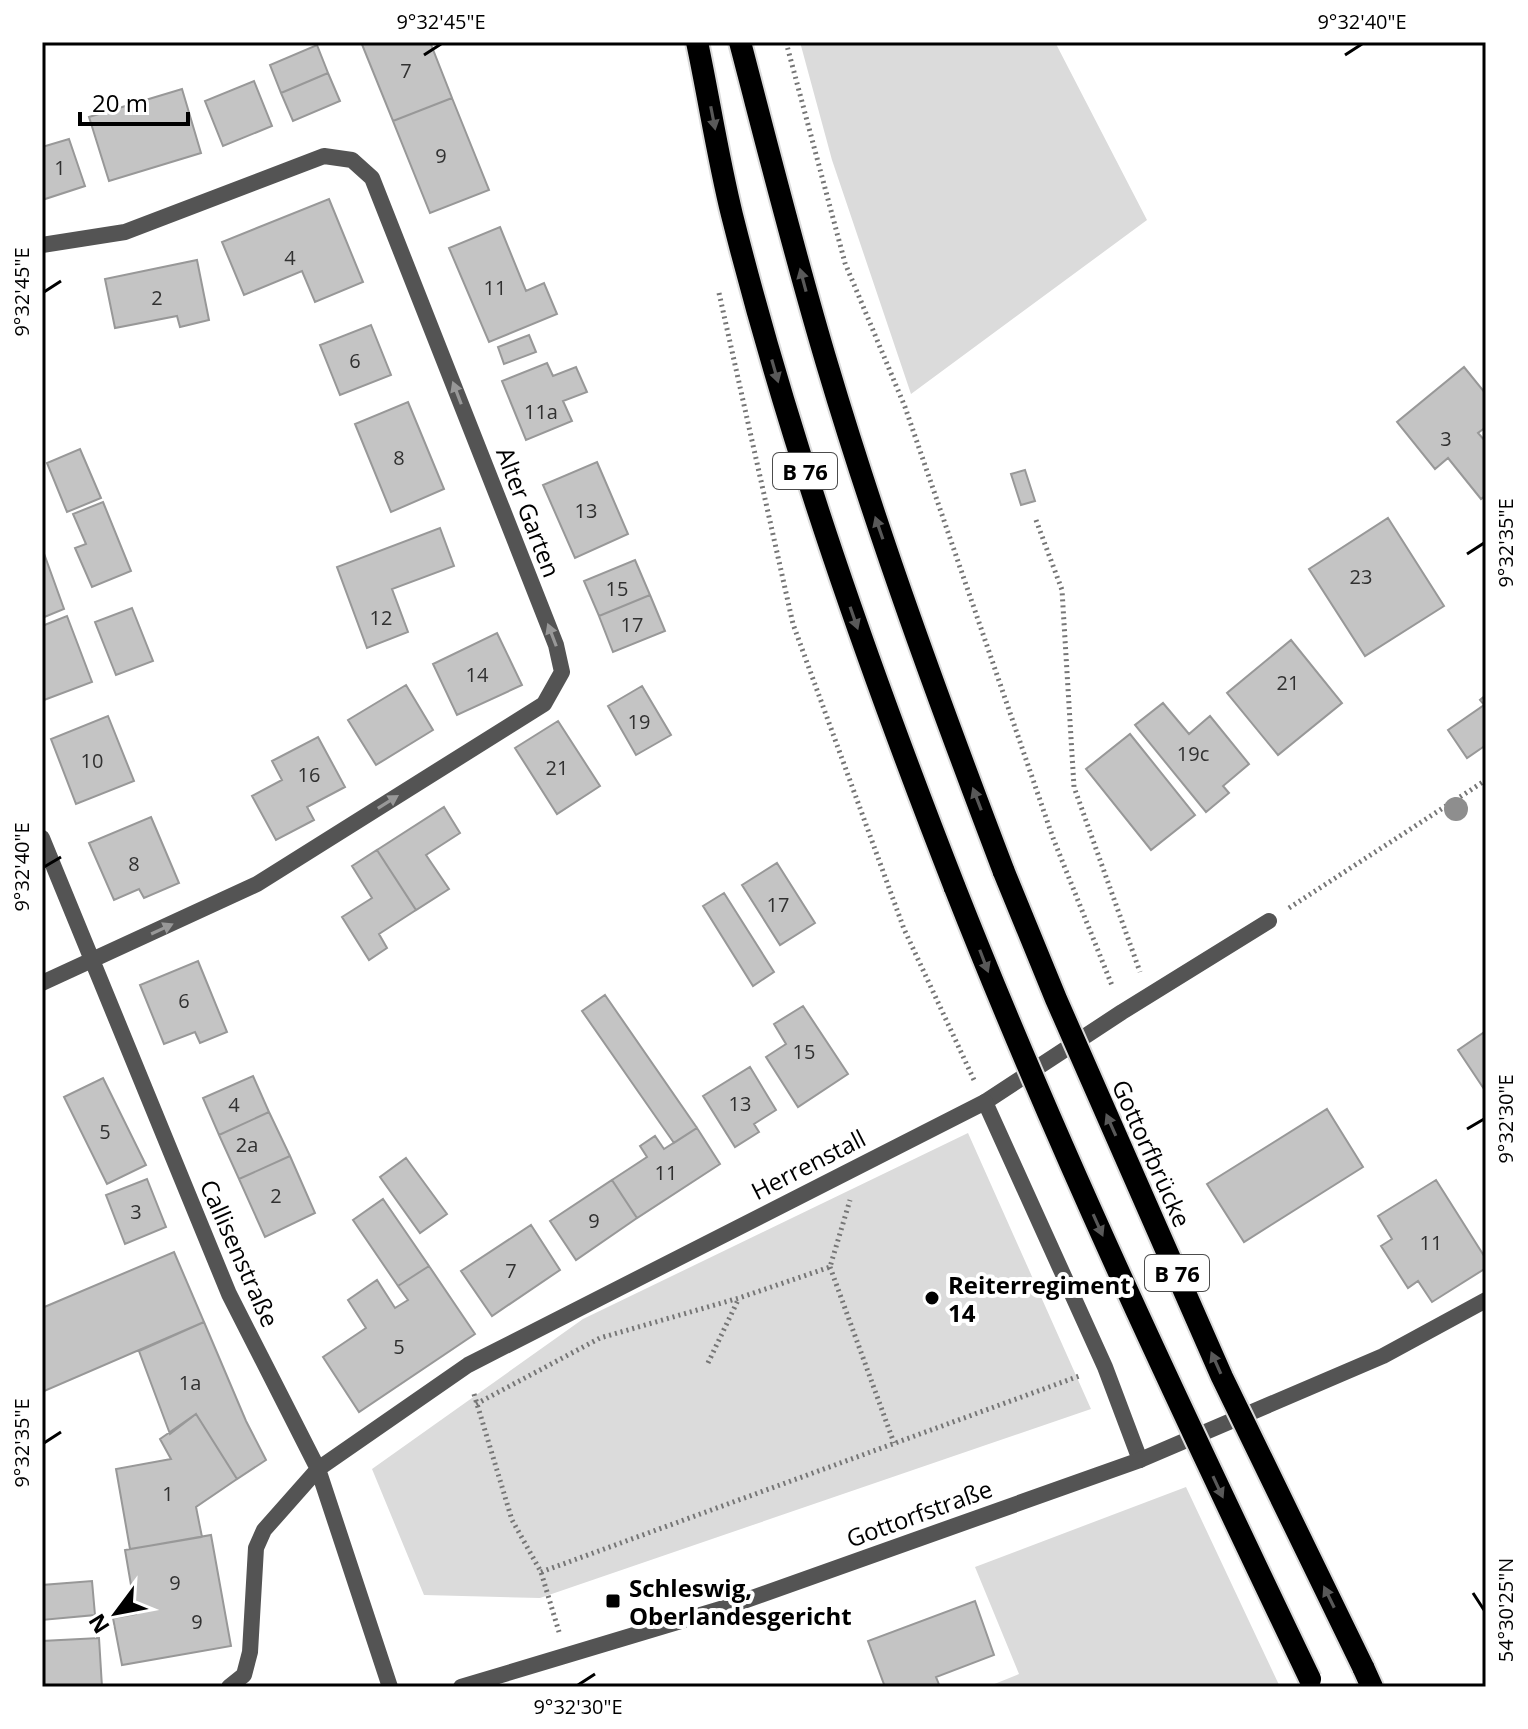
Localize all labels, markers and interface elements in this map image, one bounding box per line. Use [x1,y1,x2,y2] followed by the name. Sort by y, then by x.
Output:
[396,8,486,35] text: 9°32'45"E
[1317,8,1407,35] text: 9°32'40"E
[400,57,412,84] house number: 7
[80,76,188,126] scale bar
[92,86,148,119] text: 20 m
[707,106,719,131] one-way arrow
[435,142,447,169] house number: 9
[54,154,66,181] house number: 1
[284,244,296,271] house number: 4
[8,247,35,337] text: 9°32'45"E
[797,267,809,292] one-way arrow
[484,274,506,301] house number: 11
[151,284,163,311] house number: 2
[349,347,361,374] house number: 6
[769,358,781,383] one-way arrow
[450,381,463,405] one-way arrow
[524,398,558,425] house number: 11a
[1440,425,1452,452] house number: 3
[489,442,569,582] street label: Alter Garten
[393,444,405,471] house number: 8
[773,453,837,489] road number: B 76
[575,497,597,524] house number: 13
[1492,498,1519,588] text: 9°32'35"E
[872,516,884,540] one-way arrow
[1350,563,1372,590] house number: 23
[606,575,628,602] house number: 15
[370,604,392,631] house number: 12
[848,607,860,631] one-way arrow
[621,611,643,638] house number: 17
[545,623,558,647] one-way arrow
[466,661,489,688] house number: 14
[1277,669,1299,696] house number: 21
[628,708,650,735] house number: 19
[1177,740,1209,767] house number: 19c
[81,747,103,774] house number: 10
[546,754,568,781] house number: 21
[298,761,320,788] house number: 16
[970,787,982,811] one-way arrow
[377,795,399,809] one-way arrow
[8,822,35,912] text: 9°32'40"E
[128,850,140,877] house number: 8
[767,891,789,918] house number: 17
[150,922,174,936] one-way arrow
[978,949,991,973] one-way arrow
[178,987,190,1014] house number: 6
[793,1038,815,1065] house number: 15
[1105,1074,1199,1232] street label: Gottorfbrücke
[1492,1074,1519,1164] text: 9°32'30"E
[729,1090,751,1117] house number: 13
[228,1091,240,1118] house number: 4
[1104,1113,1118,1137] one-way arrow
[99,1118,111,1145] house number: 5
[745,1121,871,1207] street label: Herrenstall
[236,1131,258,1158] house number: 2a
[655,1159,677,1186] house number: 11
[193,1174,287,1332] street label: Callisenstraße
[270,1182,282,1209] house number: 2
[130,1198,142,1225] house number: 3
[588,1207,600,1234] house number: 9
[1092,1213,1105,1237] one-way arrow
[1420,1229,1442,1256] house number: 11
[1145,1255,1209,1291] road number: B 76
[505,1257,517,1284] house number: 7
[948,1268,1131,1329] place label: Reiterregiment 14
[923,1289,941,1307] marker: Reiterregiment 14
[393,1333,405,1360] house number: 5
[1210,1351,1223,1374] one-way arrow
[179,1369,201,1396] house number: 1a
[8,1398,35,1488] text: 9°32'35"E
[842,1471,996,1555] street label: Gottorfstraße
[1211,1475,1225,1499] one-way arrow
[162,1480,174,1507] house number: 1
[1492,1558,1519,1662] text: 54°30'25"N
[169,1569,181,1596] house number: 9
[629,1571,852,1632] place label: Schleswig, Oberlandesgericht
[76,1573,156,1653] north arrow
[1322,1585,1336,1609] one-way arrow
[604,1592,622,1610] marker: Schleswig, Oberlandesgericht
[191,1608,203,1635] house number: 9
[81,1609,116,1640] text: N
[533,1693,623,1720] text: 9°32'30"E

